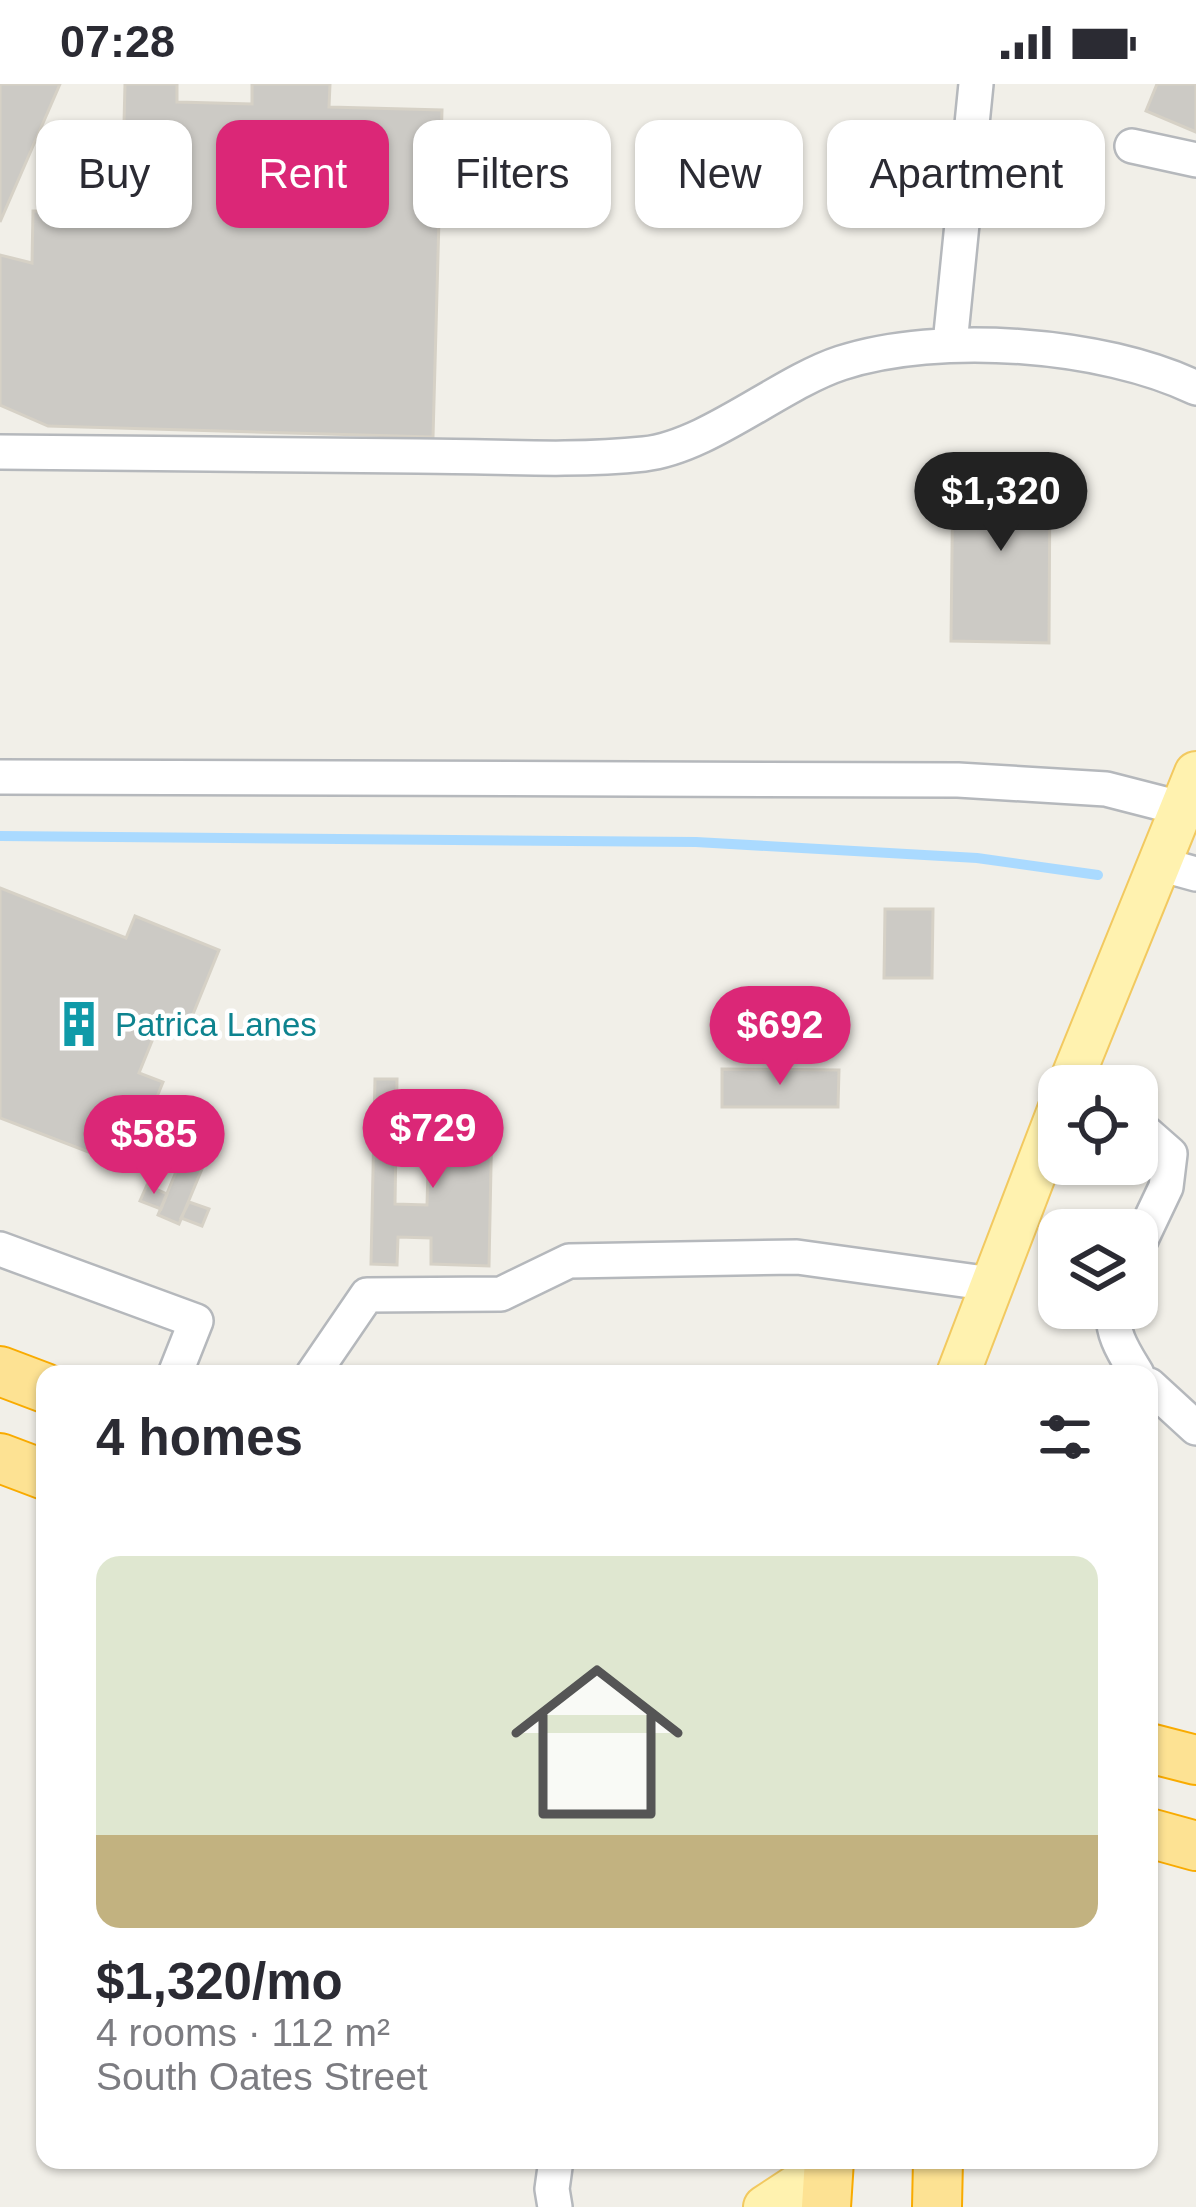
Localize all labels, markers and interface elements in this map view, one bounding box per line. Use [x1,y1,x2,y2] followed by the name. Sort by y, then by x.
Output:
[60,16,175,67] text: 07:28
[36,120,192,228] chip: Buy
[216,120,389,228] chip: Rent
[413,120,611,228] chip: Filters
[635,120,803,228] chip: New
[827,120,1105,228] chip: Apartment
[903,452,1099,554] pin: $1,320
[941,469,1061,512] text: $1,320
[709,986,851,1088] pin: $692
[54,999,104,1049] building icon: Patrica Lanes
[737,1003,823,1046] text: $692
[115,1006,317,1043] place label: Patrica Lanes
[1038,1065,1158,1329] map controls
[1038,1065,1158,1185] button: locate
[362,1089,504,1191] pin: $729
[83,1095,225,1197] pin: $585
[390,1106,476,1149] text: $729
[111,1112,197,1155] text: $585
[1038,1209,1158,1329] button: layers
[1032,1404,1098,1470] icon: filters
[96,1409,303,1466] text: 4 homes
[489,1634,705,1850] icon: home
[96,1953,343,2010] text: $1,320/mo
[96,2011,390,2054] text: 4 rooms · 112 m²
[96,2055,428,2098] text: South Oates Street

